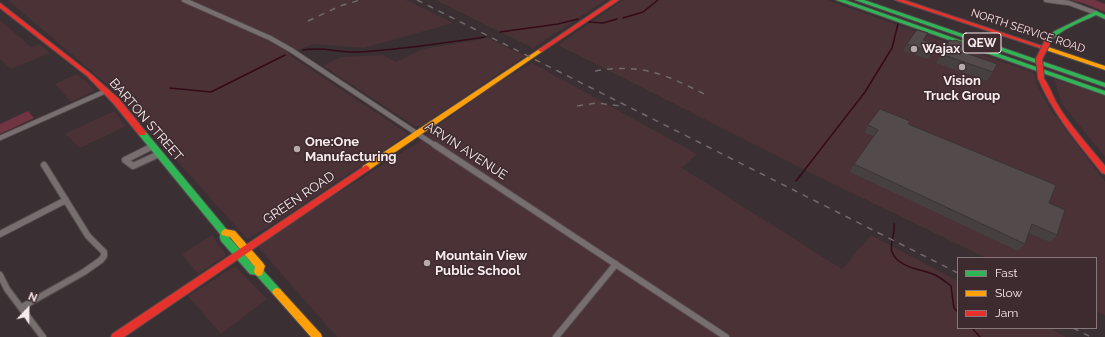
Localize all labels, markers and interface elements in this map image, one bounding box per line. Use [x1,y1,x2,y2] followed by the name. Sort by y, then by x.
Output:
[969,6,1087,56] street label: NORTH SERVICE ROAD
[963,33,1001,53] road number: QEW
[922,41,960,57] place label: Wajax
[909,44,919,54] marker: Wajax
[957,62,967,72] marker: Vision Truck Group
[924,73,1000,104] place label: Vision Truck Group
[106,75,186,165] street label: BARTON STREET
[422,119,510,183] street label: ARVIN AVENUE
[305,134,397,165] place label: One:One Manufacturing
[292,144,302,154] marker: One:One Manufacturing
[260,168,338,228] street label: GREEN ROAD
[435,248,527,279] place label: Mountain View Public School
[957,257,1097,329] legend
[422,258,432,268] marker: Mountain View Public School
[995,266,1018,280] text: Fast
[995,286,1022,300] text: Slow
[8,289,48,329] north arrow
[26,290,39,305] text: N
[995,306,1018,320] text: Jam

